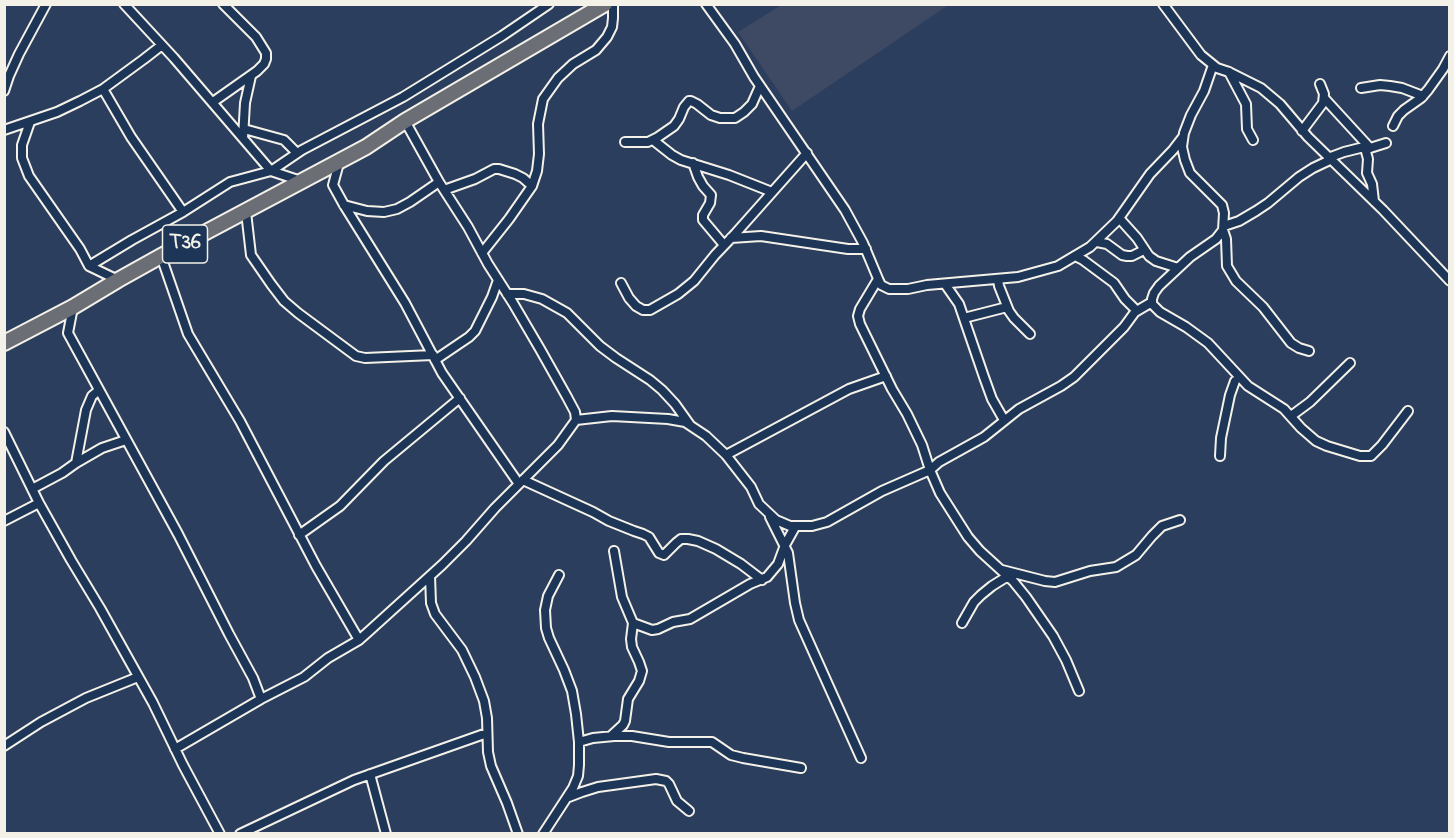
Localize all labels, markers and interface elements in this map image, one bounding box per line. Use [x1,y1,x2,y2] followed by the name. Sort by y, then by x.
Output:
[162,225,207,263] road number: T36

